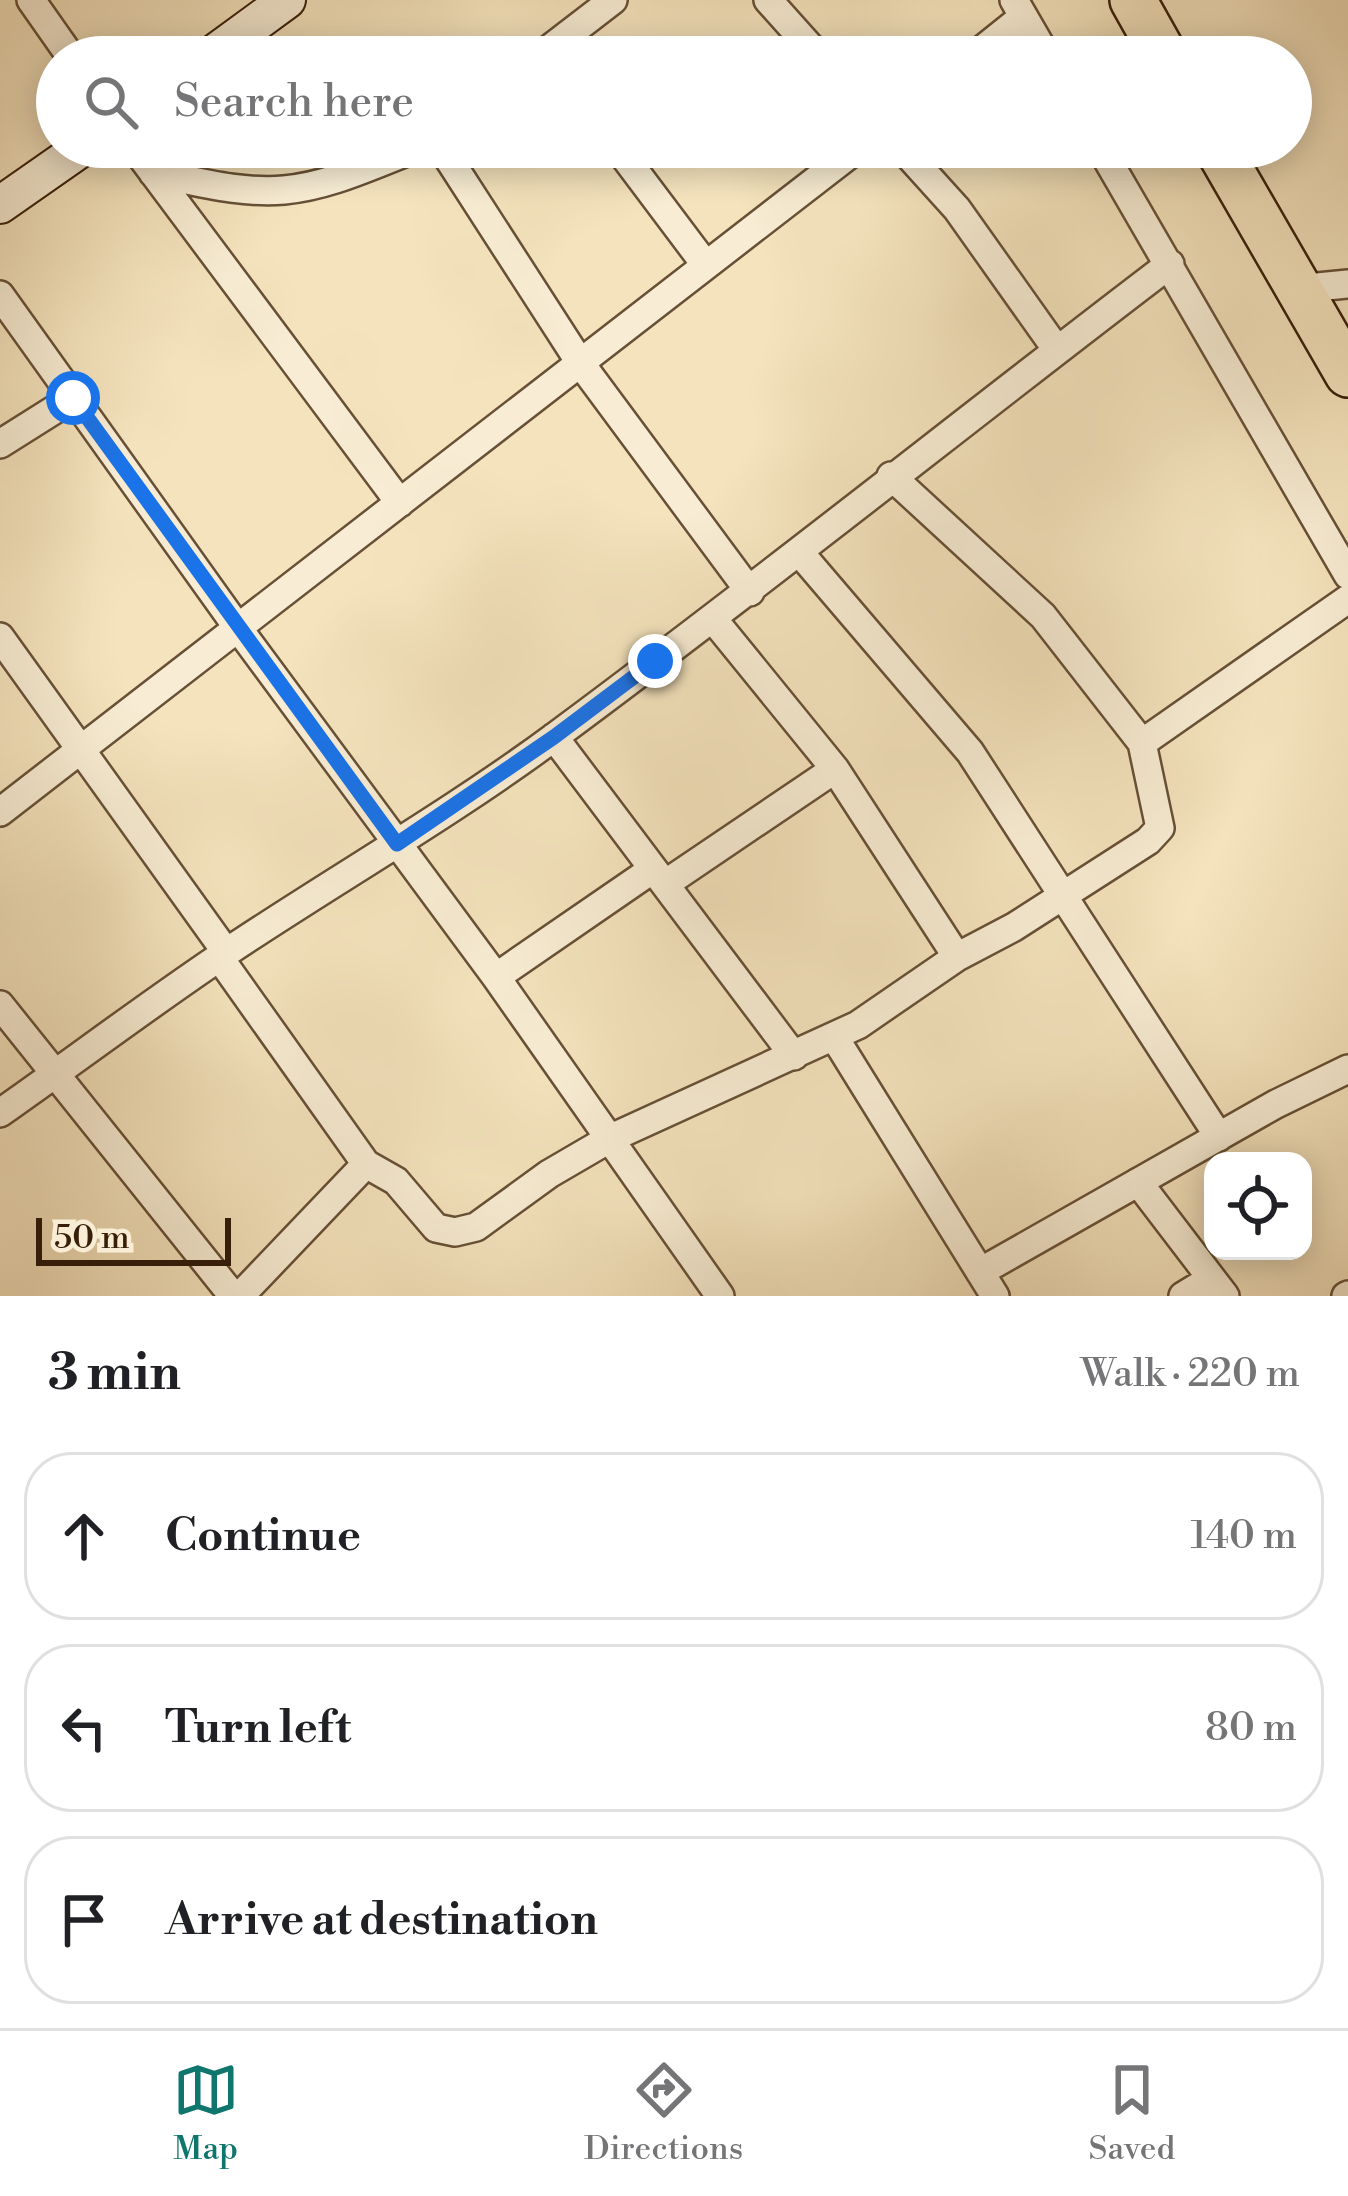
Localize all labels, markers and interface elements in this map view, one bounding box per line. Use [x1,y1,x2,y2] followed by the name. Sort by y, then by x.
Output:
[36,36,1312,168] search box
[78,69,144,135] icon: search
[174,74,414,131] text: Search here
[46,371,100,425] route start
[628,634,682,688] route end
[1204,1152,1312,1260] map controls
[1204,1152,1312,1260] button: locate
[36,1212,231,1265] scale bar
[54,1218,130,1259] text: 50 m
[48,1342,181,1406] text: 3 min
[1080,1350,1300,1399] text: Walk · 220 m
[51,1503,117,1569] icon: ahead
[165,1508,361,1565] text: Continue
[1190,1512,1297,1561] text: 140 m
[51,1695,117,1761] icon: left
[165,1700,351,1757] text: Turn left
[1205,1704,1297,1753] text: 80 m
[51,1887,117,1953] icon: arrive
[165,1892,598,1949] text: Arrive at destination
[173,2057,239,2170] tab: Map
[584,2057,743,2170] tab: Directions
[1089,2057,1175,2170] tab: Saved

